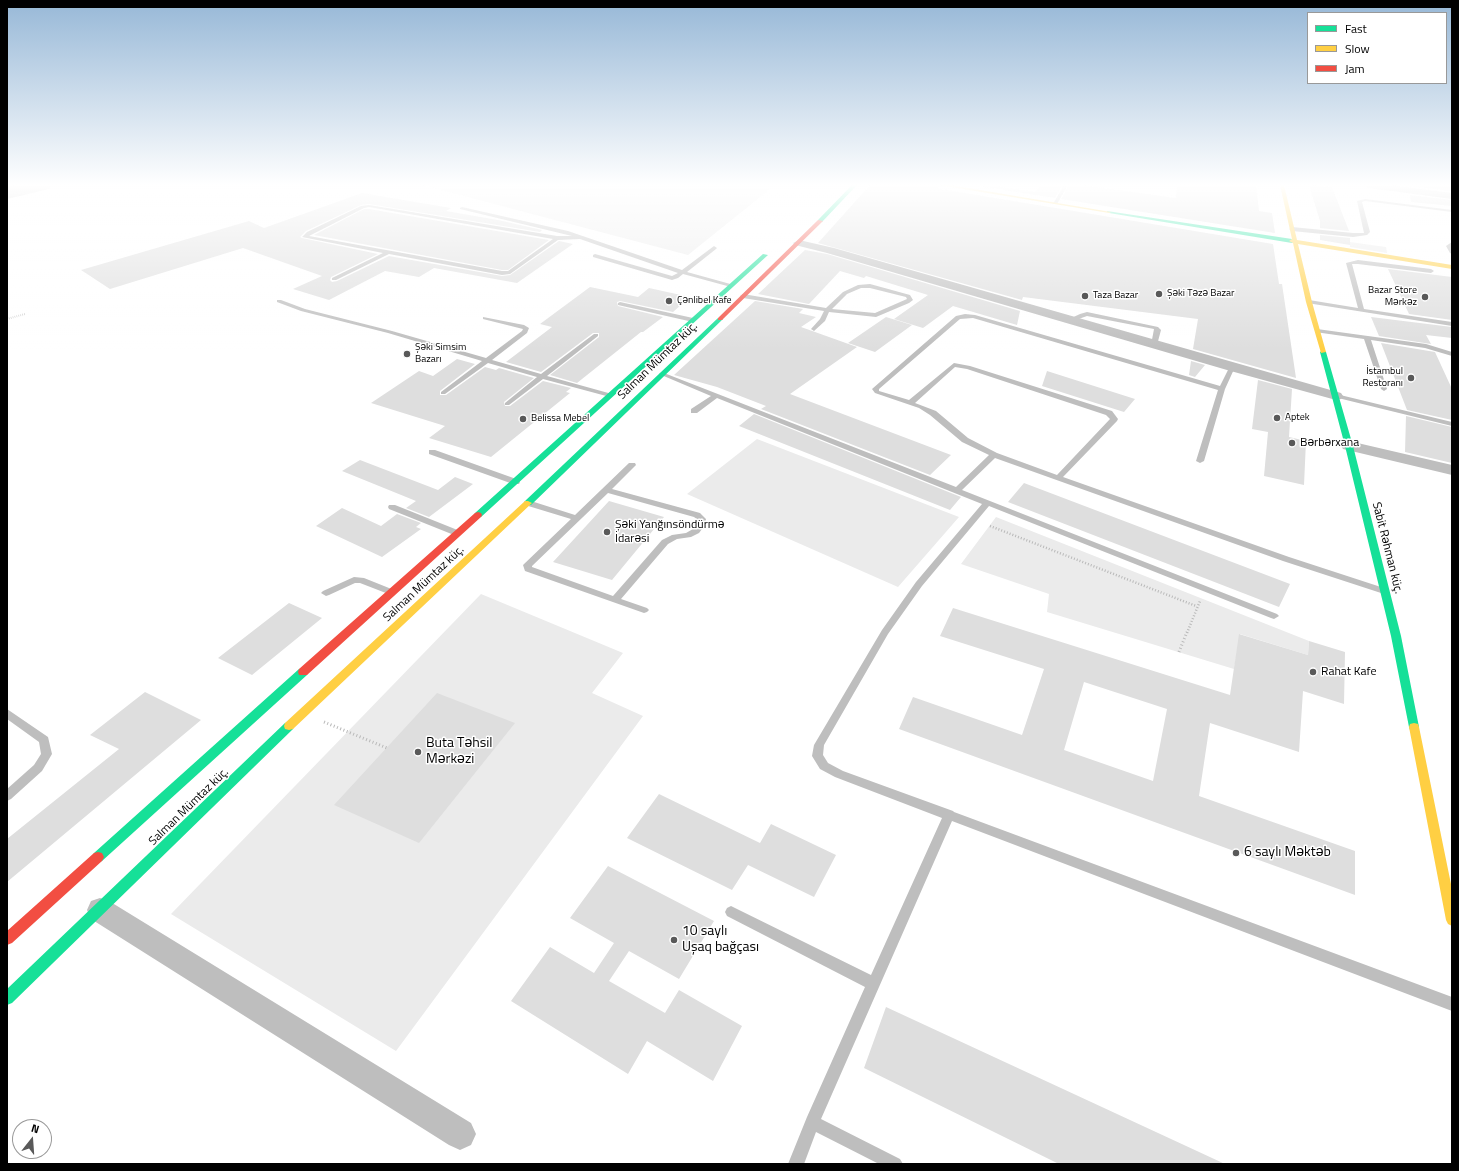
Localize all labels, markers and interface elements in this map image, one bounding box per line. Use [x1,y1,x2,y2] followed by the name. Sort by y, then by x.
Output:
[1307,12,1447,84] legend
[1345,19,1367,38] text: Fast
[1345,39,1370,58] text: Slow
[1345,59,1365,78] text: Jam
[1368,285,1417,308] place label: Bazar Store Mərkəz
[1167,288,1234,300] place label: Şəki Təzə Bazar
[1154,289,1164,299] marker: Şəki Təzə Bazar
[1093,290,1138,302] place label: Taza Bazar
[1080,291,1090,301] marker: Taza Bazar
[1420,292,1430,302] marker: Bazar Store Mərkəz
[677,295,732,307] place label: Çənlibel Kafe
[664,296,674,306] marker: Çənlibel Kafe
[615,319,701,403] street label: Salman Mümtaz küç.
[415,342,466,366] place label: Şəki Simsim Bazarı
[402,349,412,359] marker: Şəki Simsim Bazarı
[1362,366,1403,390] place label: İstambul Restoranı
[1406,373,1416,383] marker: İstambul Restoranı
[1285,412,1310,424] place label: Aptek
[531,413,589,425] place label: Belissa Mebel
[1272,413,1282,423] marker: Aptek
[518,414,528,424] marker: Belissa Mebel
[1300,436,1359,450] place label: Bərbərxana
[1287,438,1297,448] marker: Bərbərxana
[1369,501,1405,595] street label: Sabit Rəhman küç.
[615,518,725,546] place label: Şəki Yanğınsöndürmə İdarəsi
[602,527,612,537] marker: Şəki Yanğınsöndürmə İdarəsi
[381,543,467,625] street label: Salman Mümtaz küç.
[1321,665,1376,679] place label: Rahat Kafe
[1308,667,1318,677] marker: Rahat Kafe
[426,736,493,768] place label: Buta Təhsil Mərkəzi
[413,747,423,757] marker: Buta Təhsil Mərkəzi
[146,765,232,849] street label: Salman Mümtaz küç.
[1244,845,1331,861] place label: 6 saylı Məktəb
[1231,848,1241,858] marker: 6 saylı Məktəb
[682,924,759,956] place label: 10 saylı Uşaq bağçası
[669,935,679,945] marker: 10 saylı Uşaq bağçası
[12,1119,52,1159] north arrow
[29,1120,41,1137] text: N

